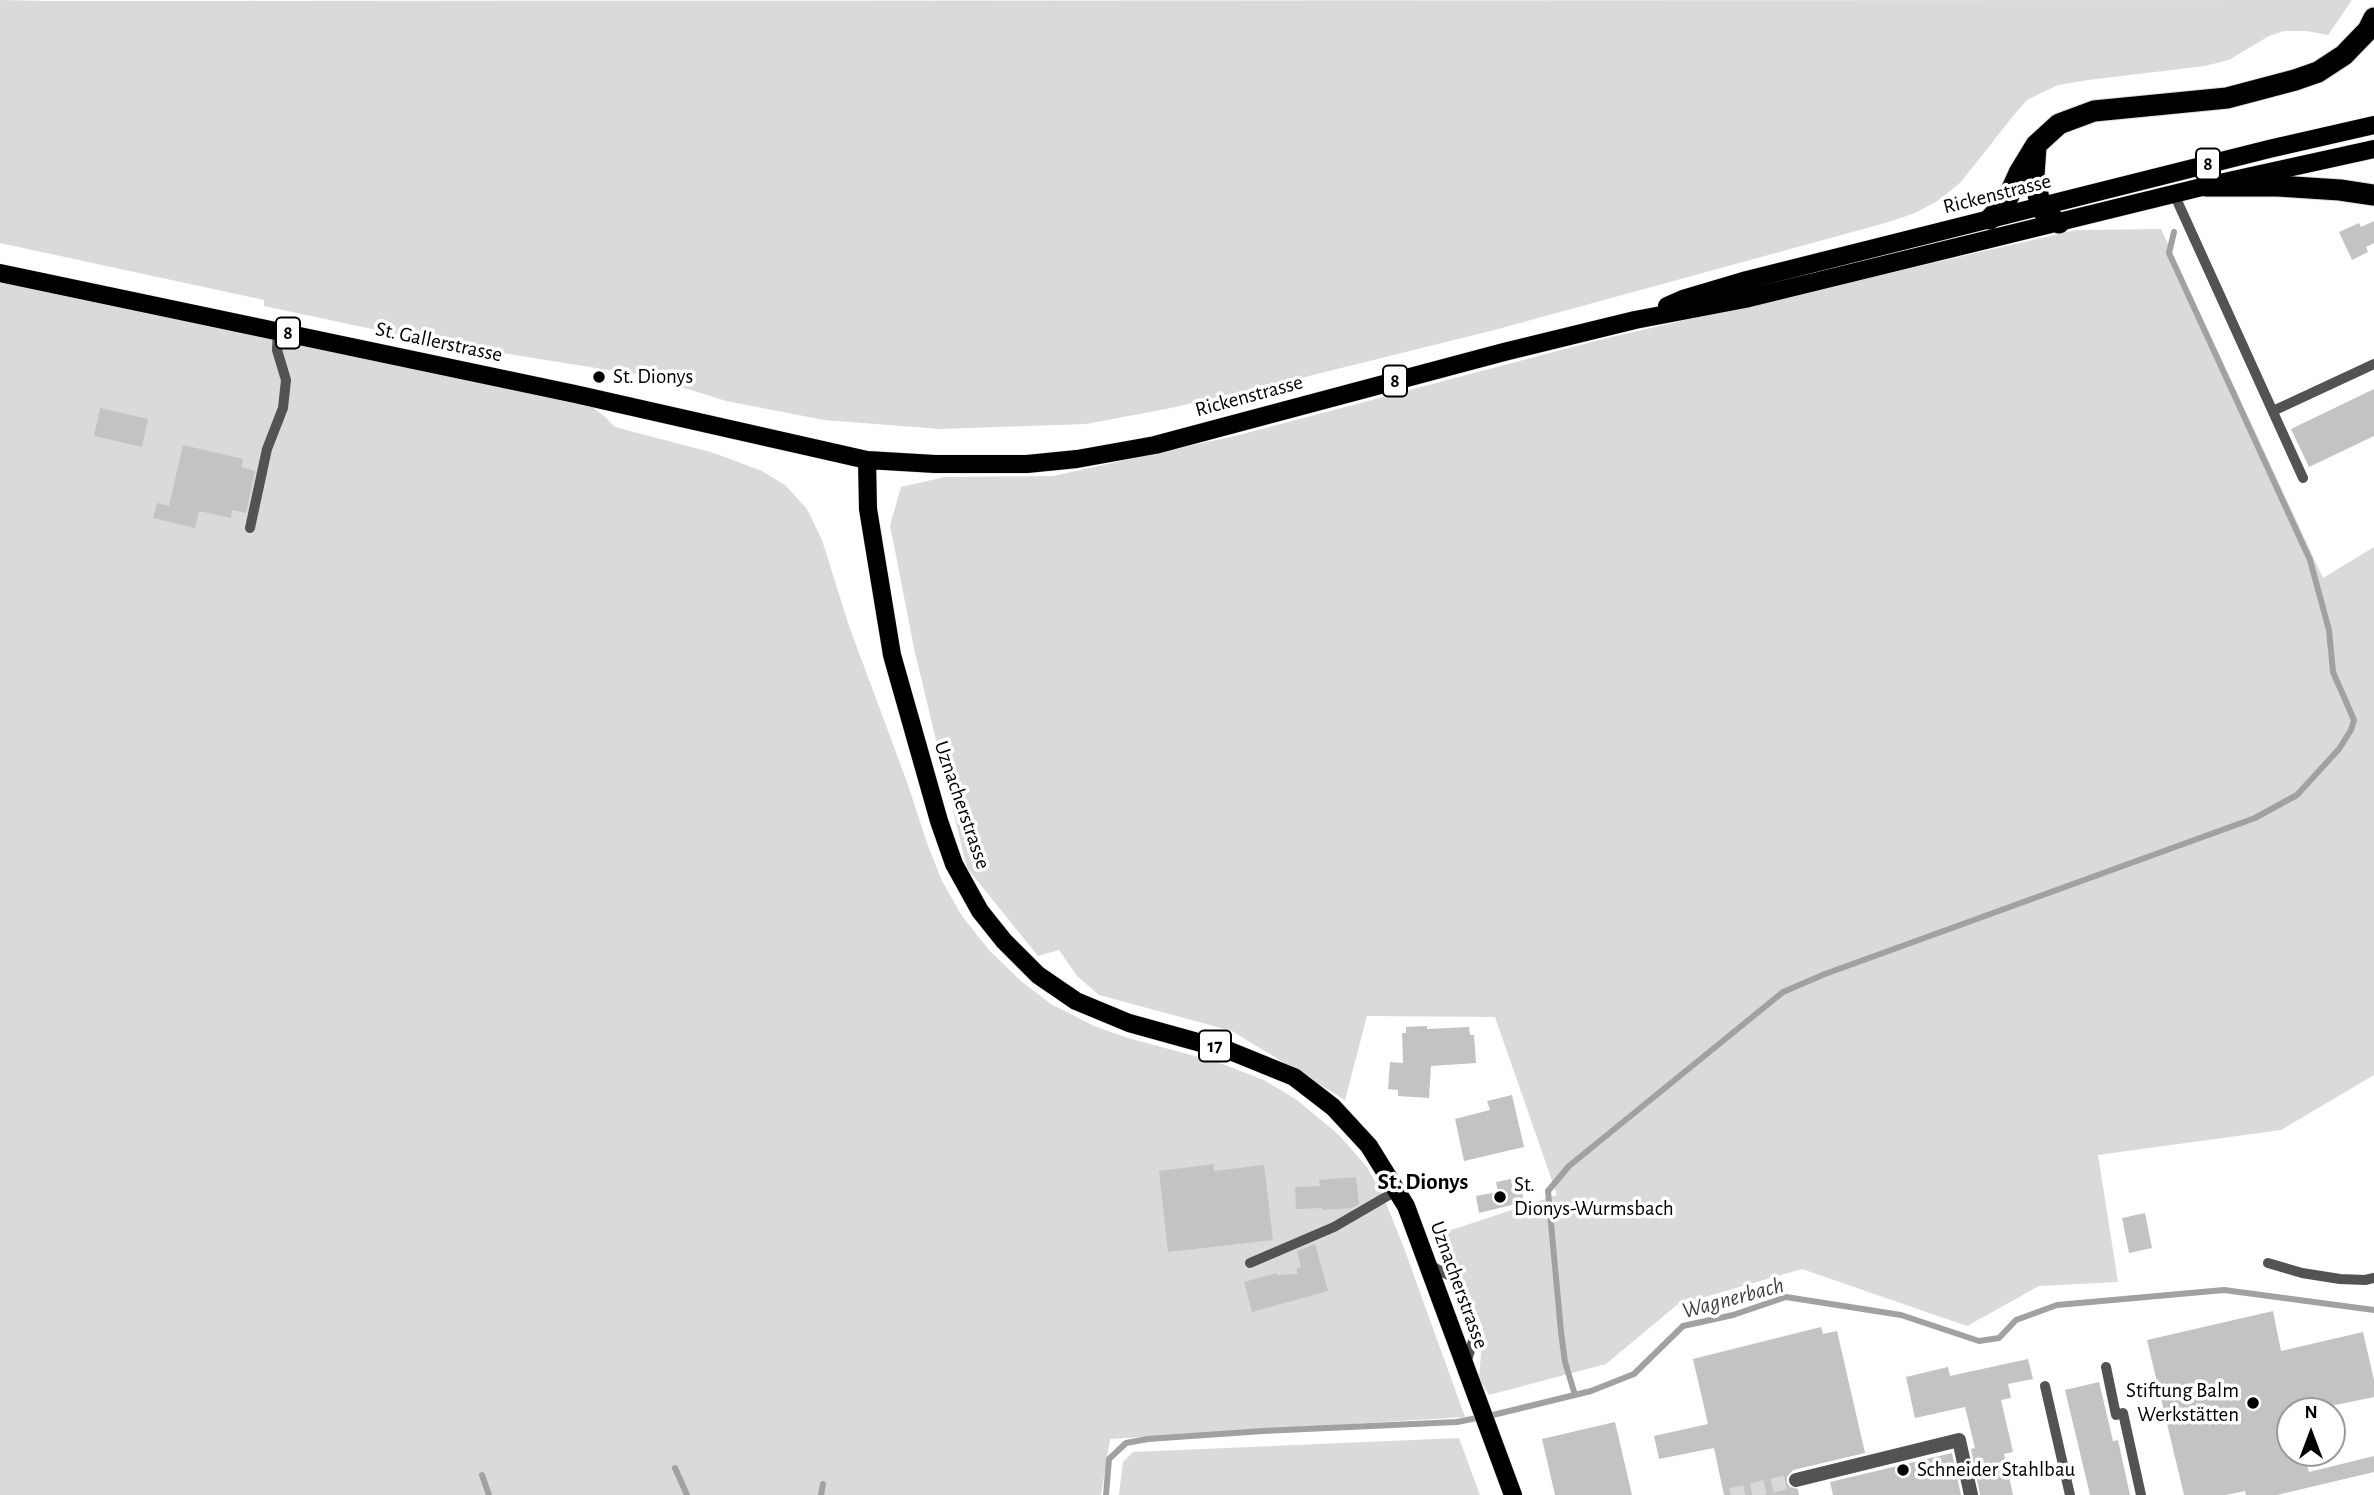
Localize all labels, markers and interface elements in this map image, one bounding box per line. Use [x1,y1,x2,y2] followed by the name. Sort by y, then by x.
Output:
[2196,148,2220,180] road number: 8
[1940,168,2054,220] street label: Rickenstrasse
[373,316,505,368] street label: St. Gallerstrasse
[276,318,300,348] road number: 8
[613,364,693,390] place label: St. Dionys
[1383,366,1407,396] road number: 8
[591,369,607,385] marker: St. Dionys
[1192,370,1306,422] street label: Rickenstrasse
[928,738,996,872] street label: Uznacherstrasse
[1199,1030,1231,1062] road number: 17
[1378,1168,1468,1196] district label: St. Dionys
[1514,1172,1674,1222] place label: St. Dionys-Wurmsbach
[1492,1189,1508,1205] marker: St. Dionys-Wurmsbach
[1424,1218,1494,1352] street label: Uznacherstrasse
[1679,1271,1787,1325] water label: Wagnerbach
[2126,1378,2239,1428] place label: Stiftung Balm Werkstätten
[2245,1395,2261,1411] marker: Stiftung Balm Werkstätten
[2276,1397,2346,1467] north arrow
[2304,1403,2318,1422] text: N
[1917,1457,2075,1483] place label: Schneider Stahlbau
[1895,1462,1911,1478] marker: Schneider Stahlbau

